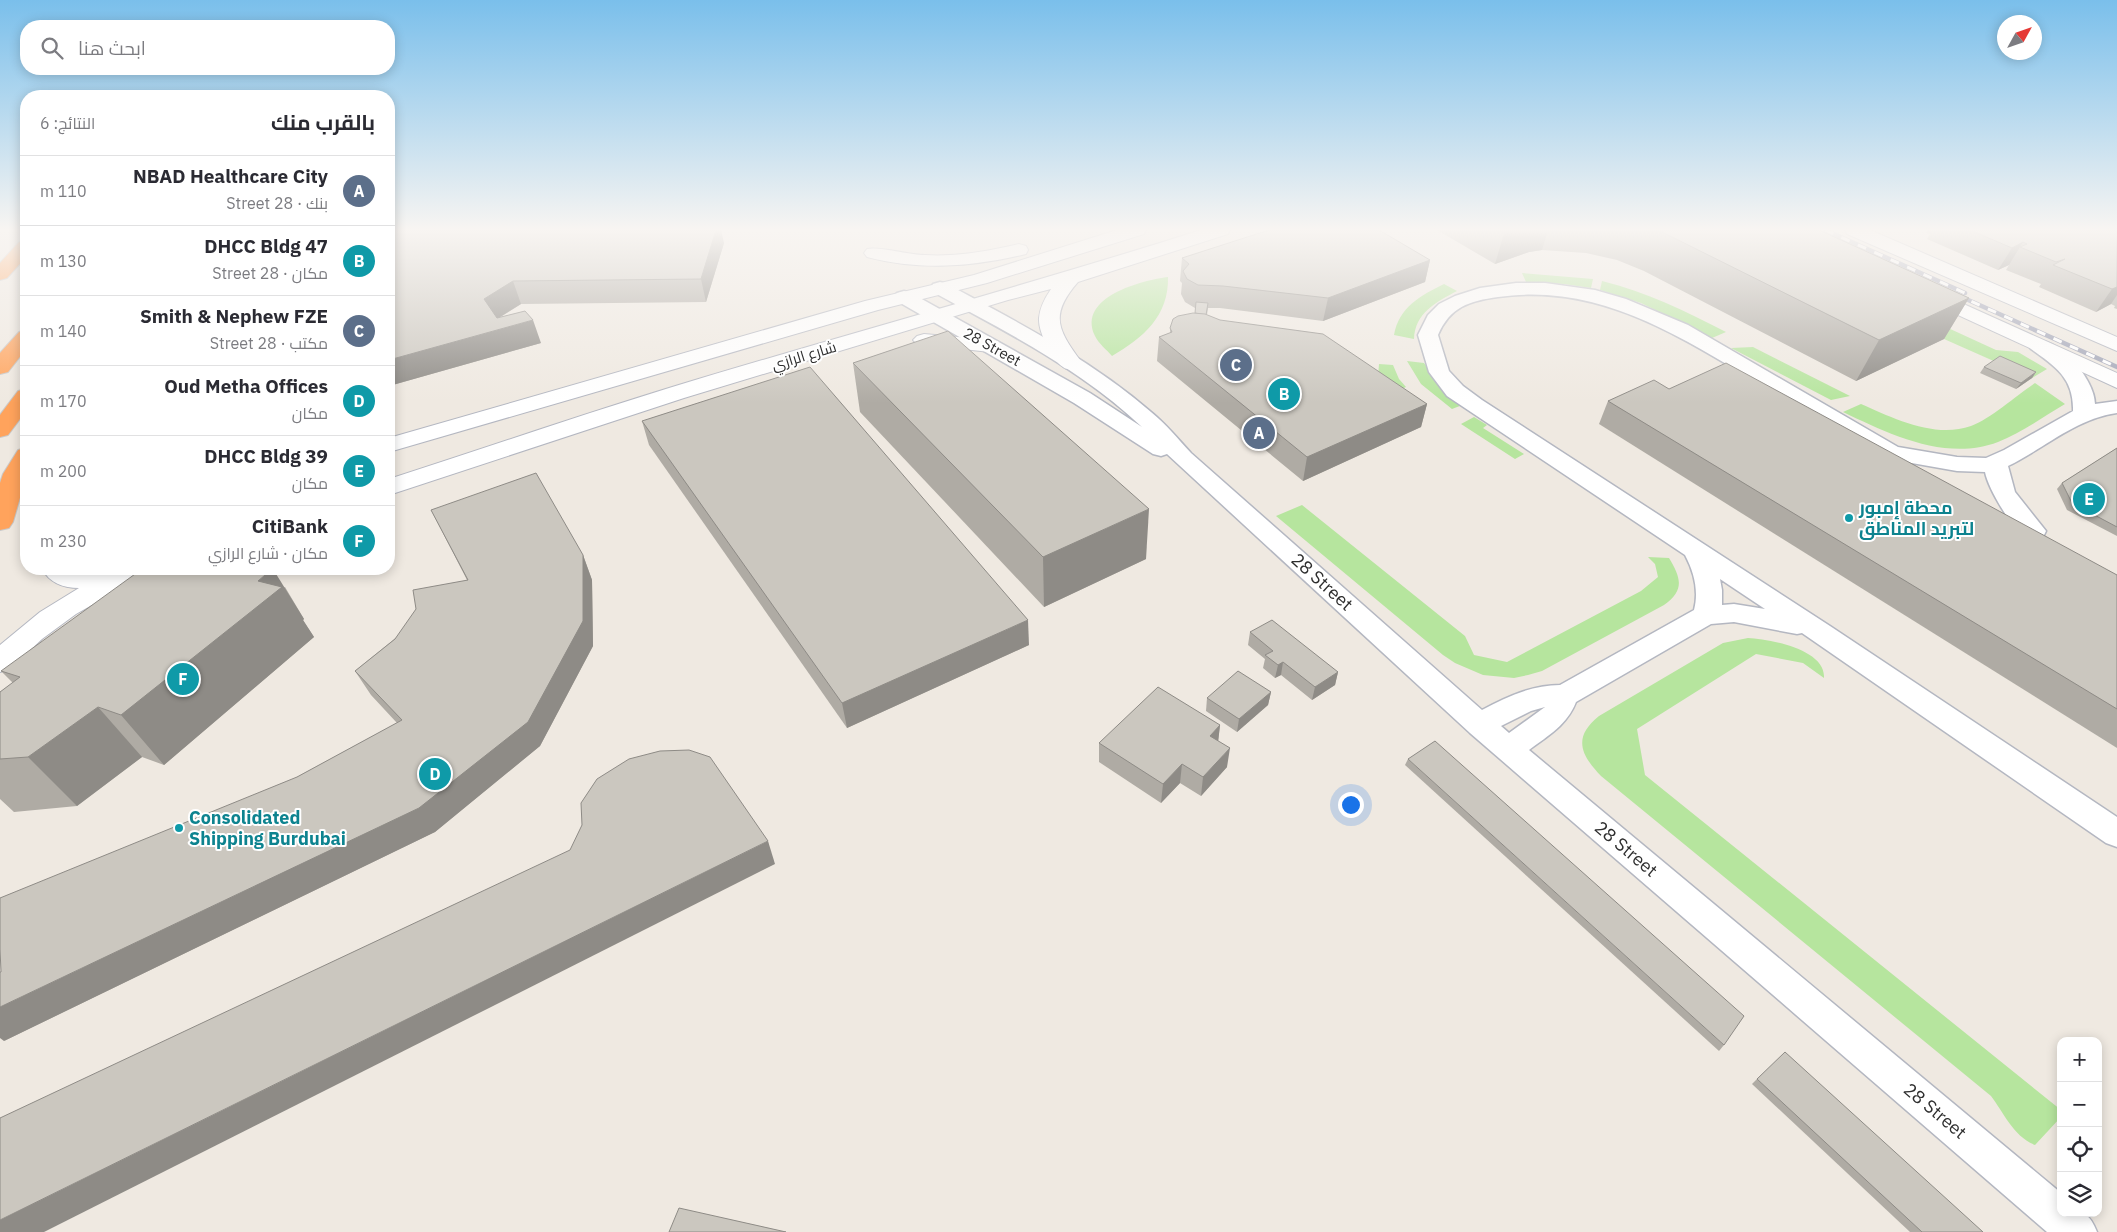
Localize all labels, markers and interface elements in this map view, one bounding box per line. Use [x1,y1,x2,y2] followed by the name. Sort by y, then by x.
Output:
[1997,15,2042,60] north arrow
[20,20,395,75] search box
[38,34,66,62] icon: search
[78,36,146,60] text: ابحث هنا
[271,108,375,136] text: بالقرب منك
[40,113,95,133] text: النتائج: 6
[133,164,328,188] text: NBAD Healthcare City
[40,181,87,201] text: 110 m
[354,181,364,201] text: A
[226,193,328,213] text: بنك · 28 Street
[204,234,328,258] text: DHCC Bldg 47
[40,251,87,271] text: 130 m
[354,251,364,271] text: B
[212,263,328,283] text: مكان · 28 Street
[140,304,328,328] text: Smith & Nephew FZE
[40,321,87,341] text: 140 m
[354,321,364,341] text: C
[960,323,1024,370] street label: 28 Street
[210,333,328,353] text: مكتب · 28 Street
[769,337,839,377] street label: شارع الرازي
[1220,346,1252,384] pin: C
[164,374,328,398] text: Oud Metha Offices
[1268,375,1300,413] pin: B
[40,391,87,411] text: 170 m
[353,391,365,411] text: D
[292,403,328,423] text: مكان
[1243,414,1275,452] pin: A
[204,444,328,468] text: DHCC Bldg 39
[40,461,87,481] text: 200 m
[354,461,364,481] text: E
[292,473,328,493] text: مكان
[2073,480,2105,518] pin: E
[1858,496,1974,540] place label: محطة إمبور لتبريد المناطق
[1843,512,1855,524] marker: محطة إمبور لتبريد المناطق
[252,514,328,538] text: CitiBank
[40,531,87,551] text: 230 m
[354,531,364,551] text: F
[208,543,328,563] text: مكان · شارع الرازي
[1287,548,1358,615] street label: 28 Street
[167,660,199,698] pin: F
[419,755,451,793] pin: D
[1338,792,1364,818] your location
[189,806,346,850] place label: Consolidated Shipping Burdubai
[1590,816,1663,882] street label: 28 Street
[173,822,185,834] marker: Consolidated Shipping Burdubai
[2057,1037,2102,1217] map controls
[2057,1037,2102,1082] button: +
[1899,1078,1972,1144] street label: 28 Street
[2057,1082,2102,1127] button: −
[2057,1127,2102,1172] button: locate
[2057,1172,2102,1217] button: layers

